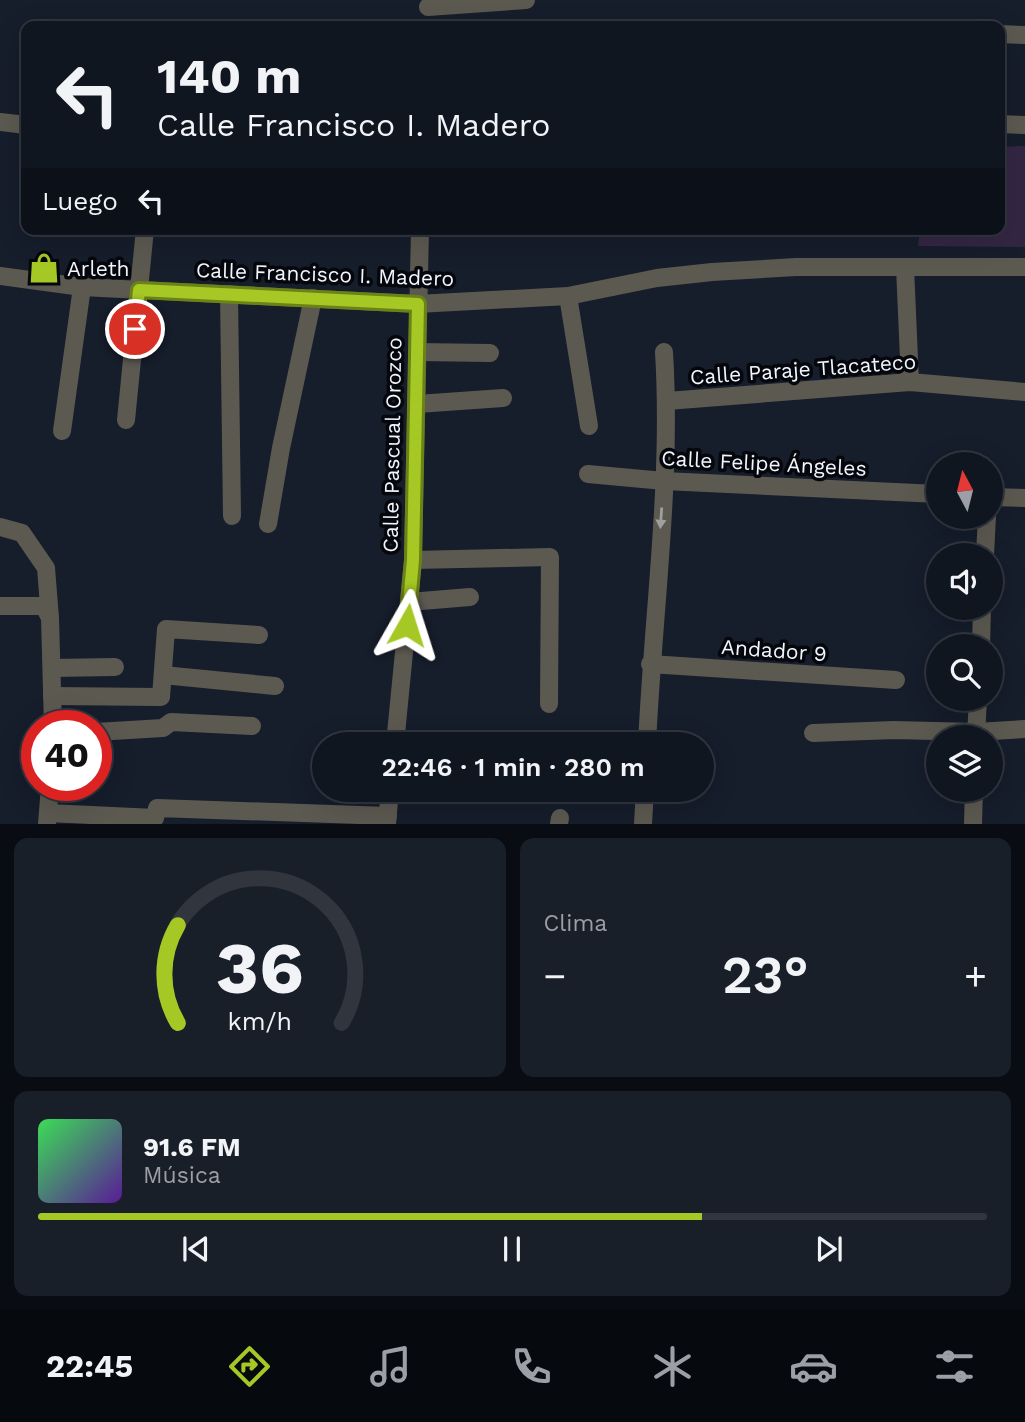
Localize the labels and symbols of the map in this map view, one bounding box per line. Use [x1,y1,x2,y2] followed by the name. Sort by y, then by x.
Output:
[27,251,61,285] shop icon: Arleth
[67,256,129,281] place label: Arleth
[196,257,454,291] street label: Calle Francisco I. Madero
[105,299,165,359] pin
[378,337,406,553] street label: Calle Pascual Orozco
[689,349,917,389] street label: Calle Paraje Tlacateco
[661,445,867,481] street label: Calle Felipe Ángeles
[926,452,1003,528] north arrow
[655,507,666,529] one-way arrow
[370,588,444,662] position arrow
[720,634,828,666] street label: Andador 9
[21,710,112,801] speed limit sign: 40

